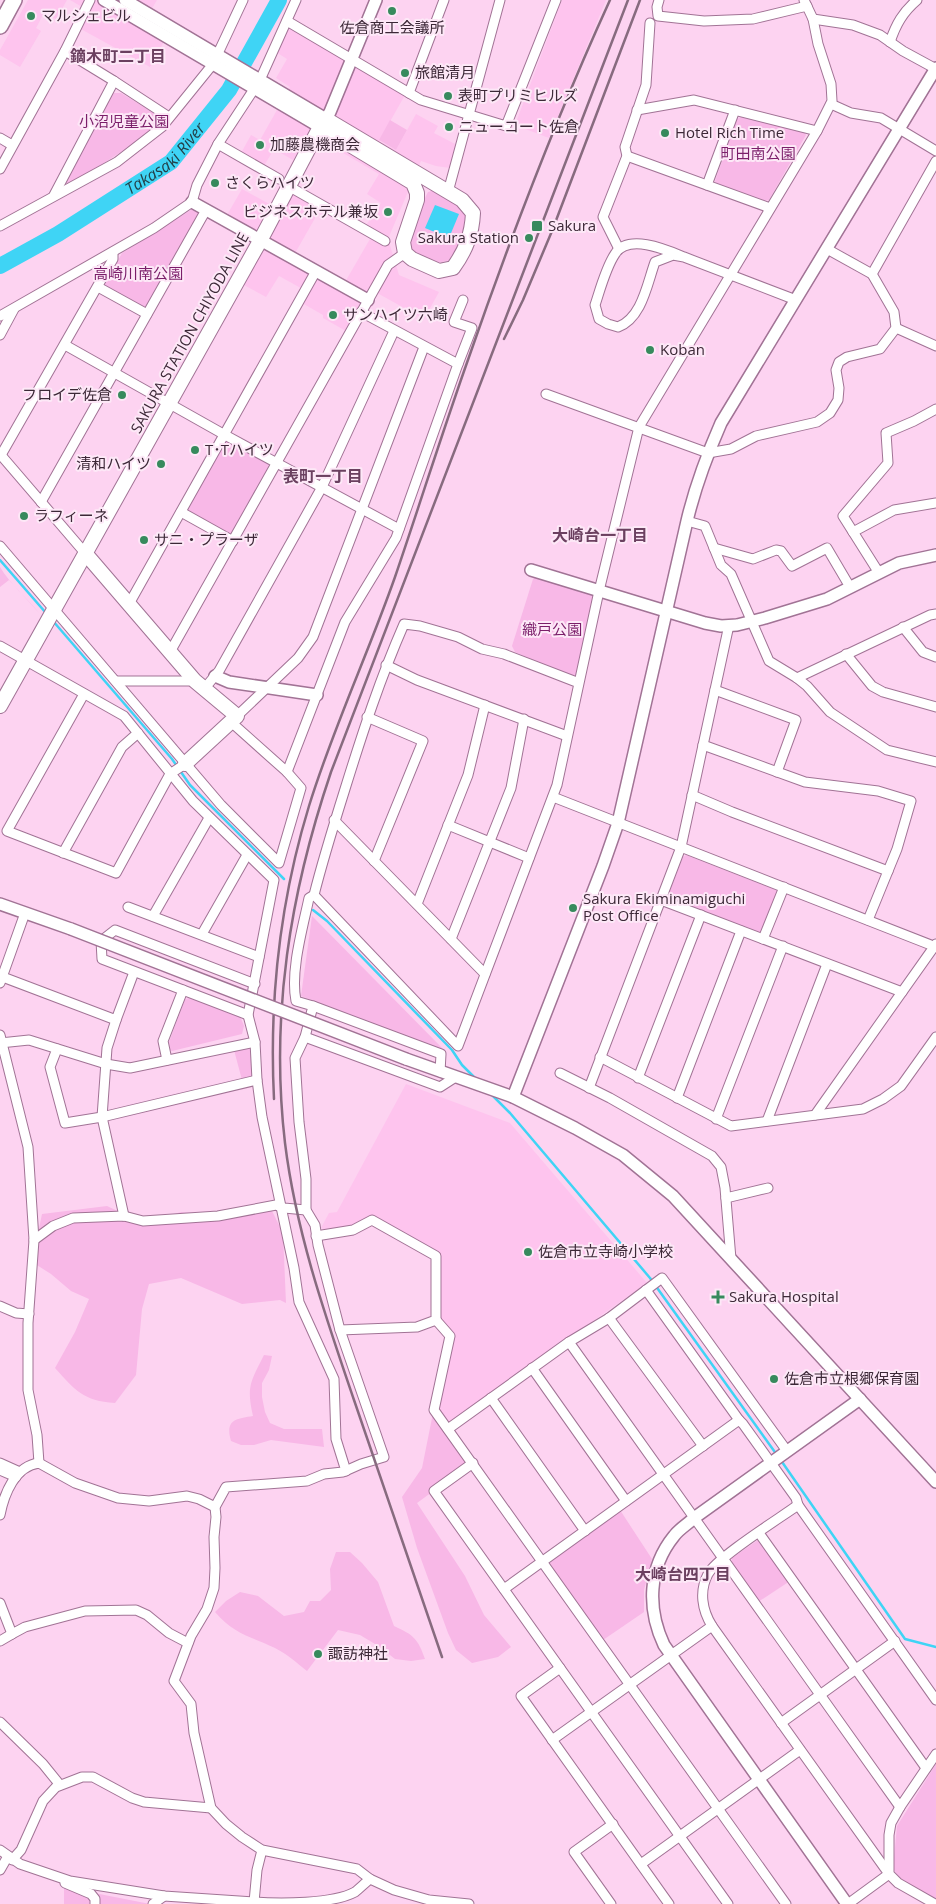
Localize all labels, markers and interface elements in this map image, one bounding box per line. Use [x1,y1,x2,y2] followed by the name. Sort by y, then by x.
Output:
[41,5,131,25] place label: マルシェビル
[386,5,398,17] marker: 佐倉商工会議所
[25,10,37,22] marker: マルシェビル
[339,17,445,37] place label: 佐倉商工会議所
[70,45,166,67] district label: 鏑木町二丁目
[415,62,475,82] place label: 旅館清月
[399,67,411,79] marker: 旅館清月
[458,85,578,105] place label: 表町プリミヒルズ
[442,90,454,102] marker: 表町プリミヒルズ
[79,111,169,131] park label: 小沼児童公園
[459,116,579,136] place label: ニューコート佐倉
[121,117,210,200] water label: Takasaki River
[443,121,455,133] marker: ニューコート佐倉
[675,122,784,142] place label: Hotel Rich Time
[659,127,671,139] marker: Hotel Rich Time
[270,134,360,154] place label: 加藤農機商会
[254,139,266,151] marker: 加藤農機商会
[720,143,796,163] park label: 町田南公園
[225,172,315,192] place label: さくらハイツ
[209,177,221,189] marker: さくらハイツ
[243,201,378,221] place label: ビジネスホテル兼坂
[382,206,394,218] marker: ビジネスホテル兼坂
[548,215,596,235] place label: Sakura
[530,219,544,233] marker: Sakura
[418,227,519,247] place label: Sakura Station
[125,229,253,436] street label: SAKURA STATION CHIYODA LINE
[523,232,535,244] marker: Sakura Station
[93,263,183,283] park label: 高崎川南公園
[343,304,448,324] place label: サンハイツ六崎
[327,309,339,321] marker: サンハイツ六崎
[660,339,705,359] place label: Koban
[644,344,656,356] marker: Koban
[22,384,112,404] place label: フロイデ佐倉
[116,389,128,401] marker: フロイデ佐倉
[205,439,274,459] place label: T･Tハイツ
[189,444,201,456] marker: T･Tハイツ
[76,453,151,473] place label: 清和ハイツ
[155,458,167,470] marker: 清和ハイツ
[283,465,363,487] district label: 表町一丁目
[34,505,109,525] place label: ラフィーネ
[18,510,30,522] marker: ラフィーネ
[552,524,648,546] district label: 大崎台一丁目
[154,529,259,549] place label: サニ・プラーザ
[138,534,150,546] marker: サニ・プラーザ
[522,619,582,639] park label: 織戸公園
[583,888,745,925] place label: Sakura Ekiminamiguchi Post Office
[567,902,579,914] marker: Sakura Ekiminamiguchi Post Office
[538,1241,673,1261] place label: 佐倉市立寺崎小学校
[522,1246,534,1258] marker: 佐倉市立寺崎小学校
[729,1286,839,1306] place label: Sakura Hospital
[711,1290,725,1304] marker: Sakura Hospital
[784,1368,919,1388] place label: 佐倉市立根郷保育園
[768,1373,780,1385] marker: 佐倉市立根郷保育園
[635,1563,731,1585] district label: 大崎台四丁目
[328,1643,388,1663] place label: 諏訪神社
[312,1648,324,1660] marker: 諏訪神社

